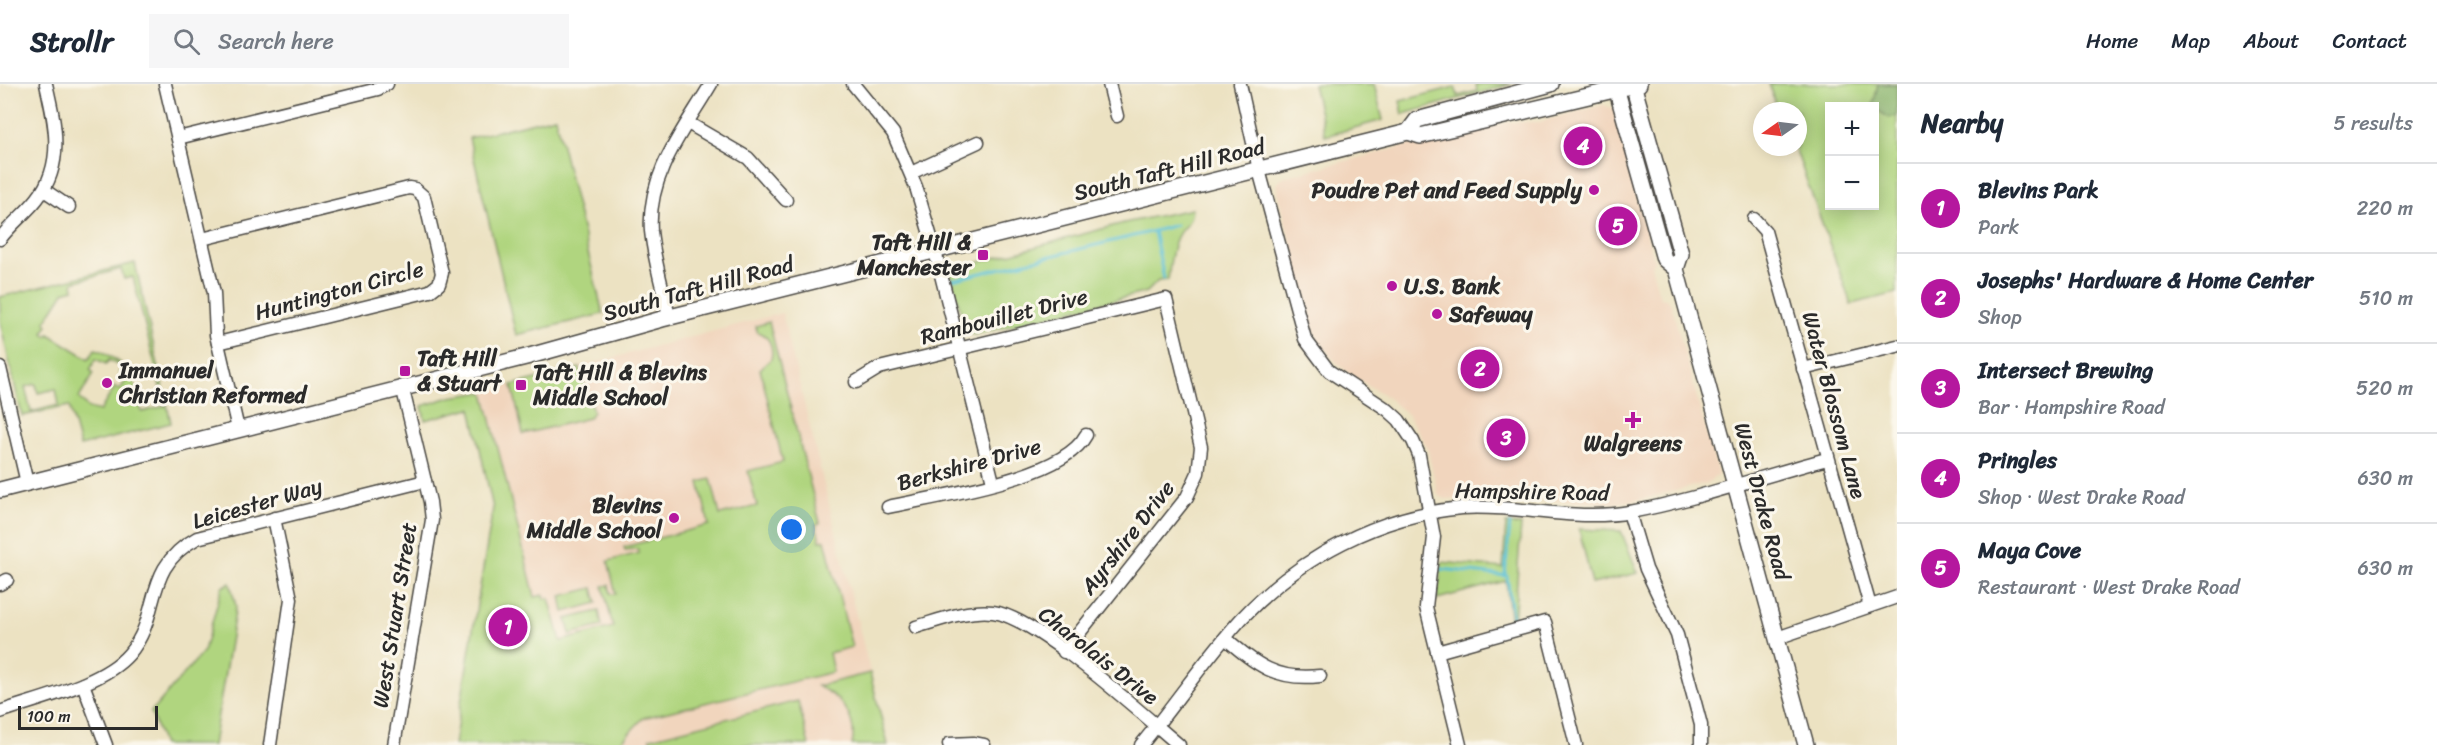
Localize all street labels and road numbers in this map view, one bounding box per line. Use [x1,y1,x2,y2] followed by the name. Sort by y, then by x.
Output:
[1069,127,1270,212] street label: South Taft Hill Road
[599,244,799,333] street label: South Taft Hill Road
[250,249,428,332] street label: Huntington Circle
[916,277,1092,356] street label: Rambouillet Drive
[1791,307,1878,504] street label: Water Blossom Lane
[1723,418,1803,586] street label: West Drake Road
[893,427,1045,502] street label: Berkshire Drive
[188,466,327,541] street label: Leicester Way
[1069,471,1185,604] street label: Ayrshire Drive
[1455,471,1611,512] street label: Hampshire Road
[361,519,428,711] street label: West Stuart Street
[1030,595,1168,716] street label: Charolais Drive

